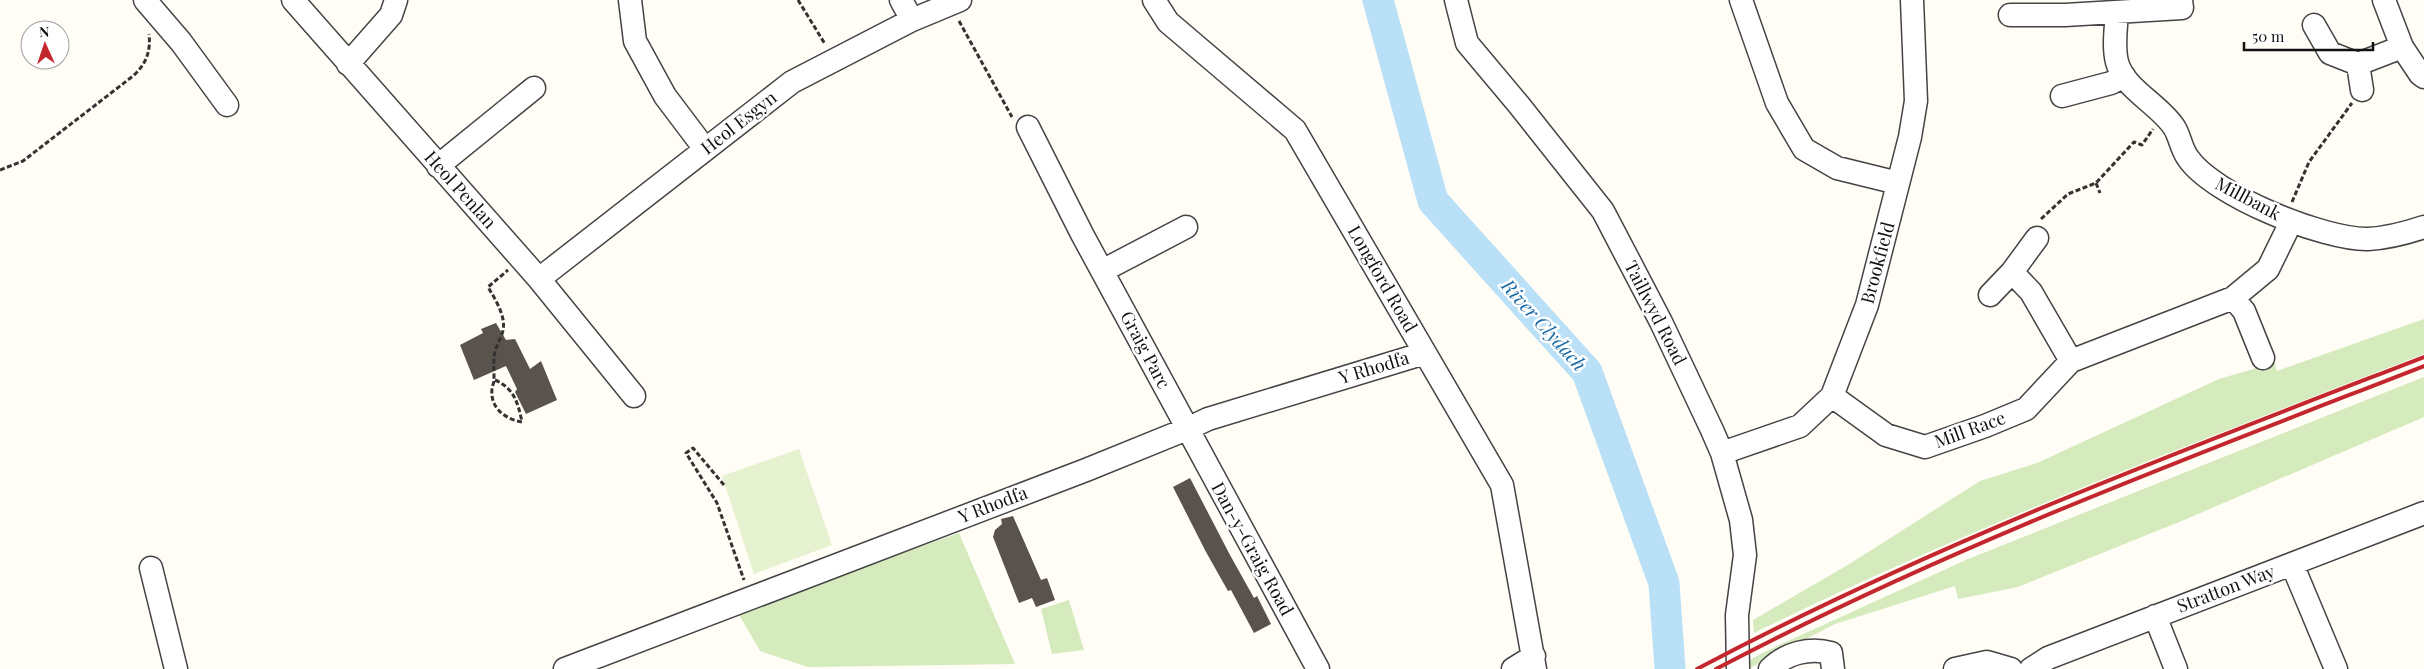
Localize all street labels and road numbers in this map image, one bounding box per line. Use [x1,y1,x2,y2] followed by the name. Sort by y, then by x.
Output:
[696,85,781,159] street label: Heol Esgyn
[419,145,502,234] street label: Heol Penlan
[2211,171,2286,225] street label: Millbank
[1855,219,1900,306] street label: Brookfield
[1343,221,1423,337] street label: Longford Road
[1619,256,1693,369] street label: Taillwyd Road
[1115,307,1176,393] street label: Graig Parc
[1335,345,1412,389] street label: Y Rhodfa
[1931,405,2009,453] street label: Mill Race
[1206,478,1300,620] street label: Dan-y-Graig Road
[954,480,1031,529] street label: Y Rhodfa
[2173,558,2278,618] street label: Stratton Way

